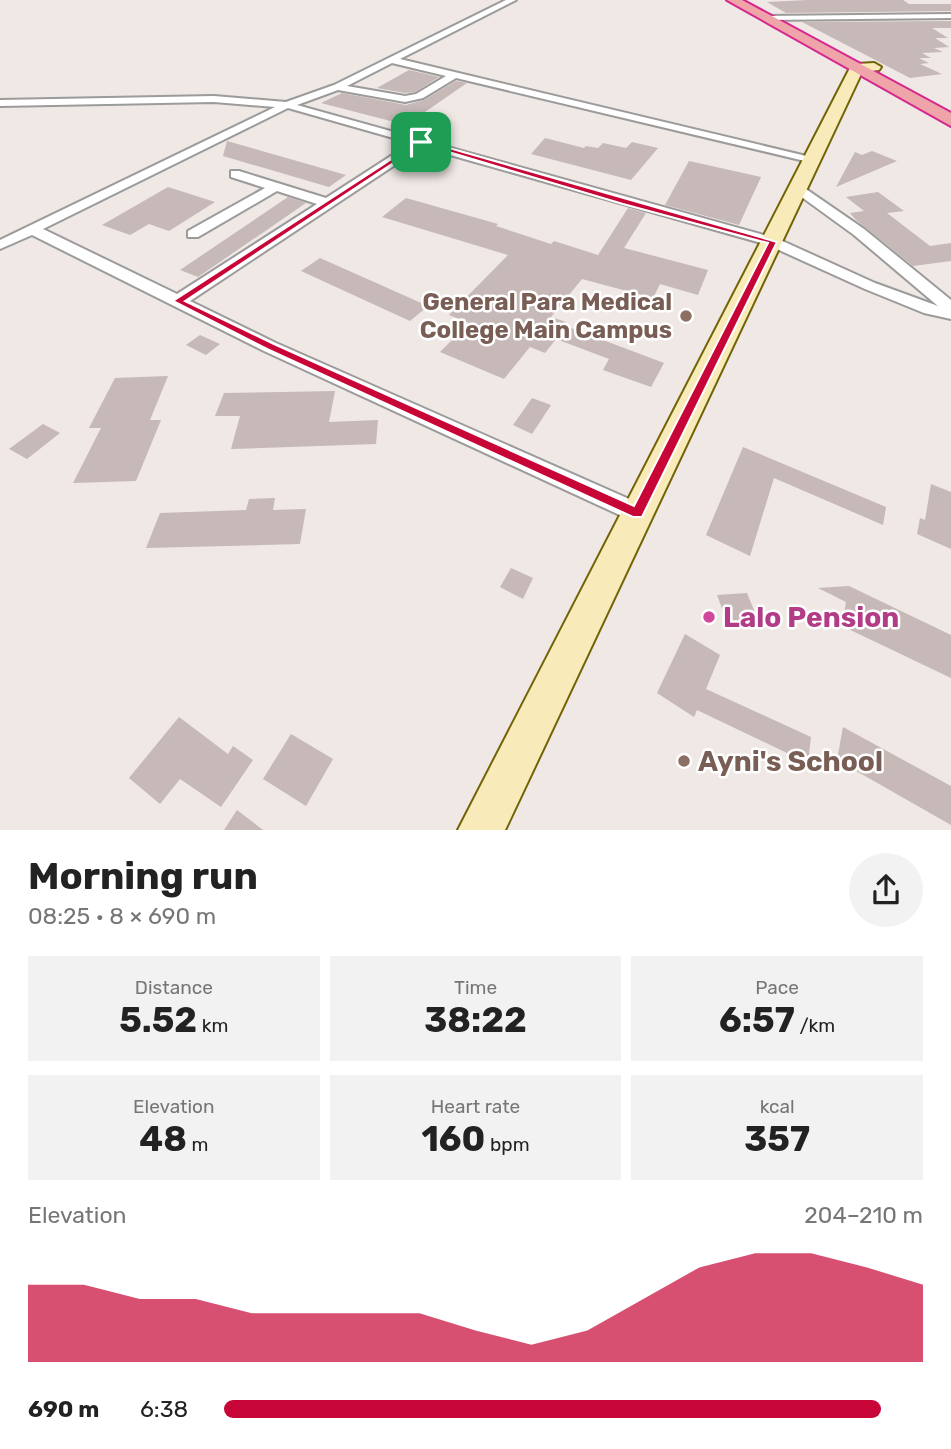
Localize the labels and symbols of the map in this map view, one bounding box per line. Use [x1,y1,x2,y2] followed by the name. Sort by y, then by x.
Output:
[391,112,451,172] pin
[420,288,672,344] place label: General Para Medical College Main Campus
[678,308,694,324] marker: General Para Medical College Main Campus
[723,601,899,634] place label: Lalo Pension
[701,609,717,625] marker: Lalo Pension
[698,745,883,778] place label: Ayni's School
[676,753,692,769] marker: Ayni's School

